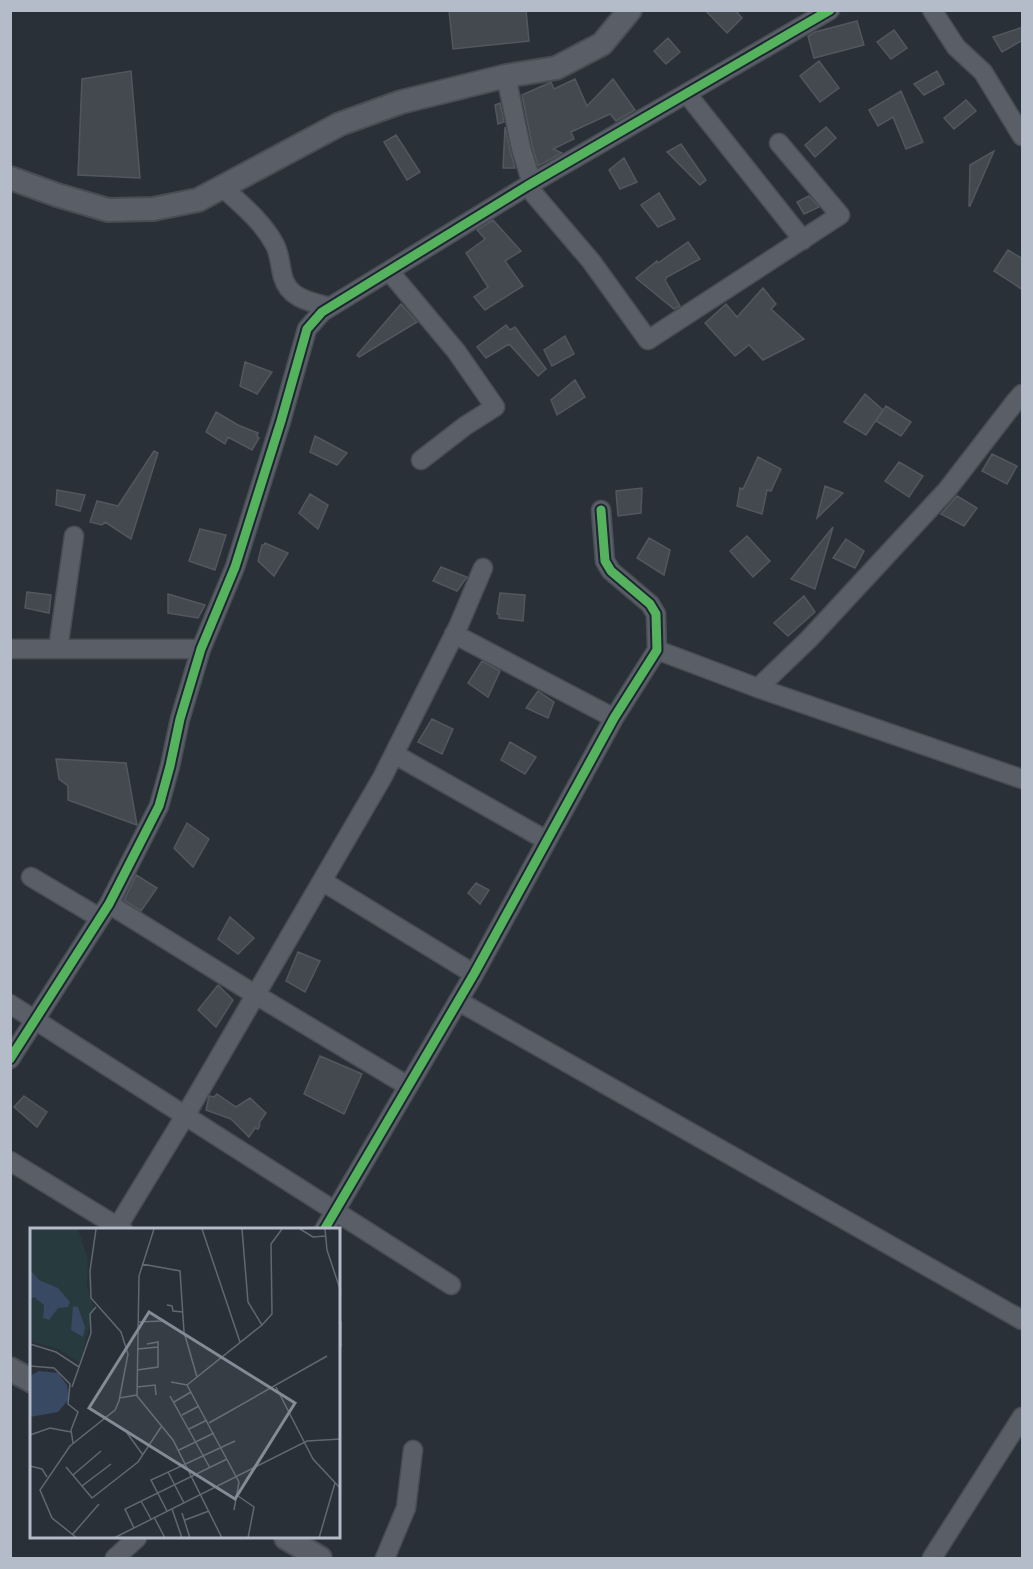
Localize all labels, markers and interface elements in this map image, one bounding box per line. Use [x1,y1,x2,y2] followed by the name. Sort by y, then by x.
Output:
[30,1228,340,1539] inset map

